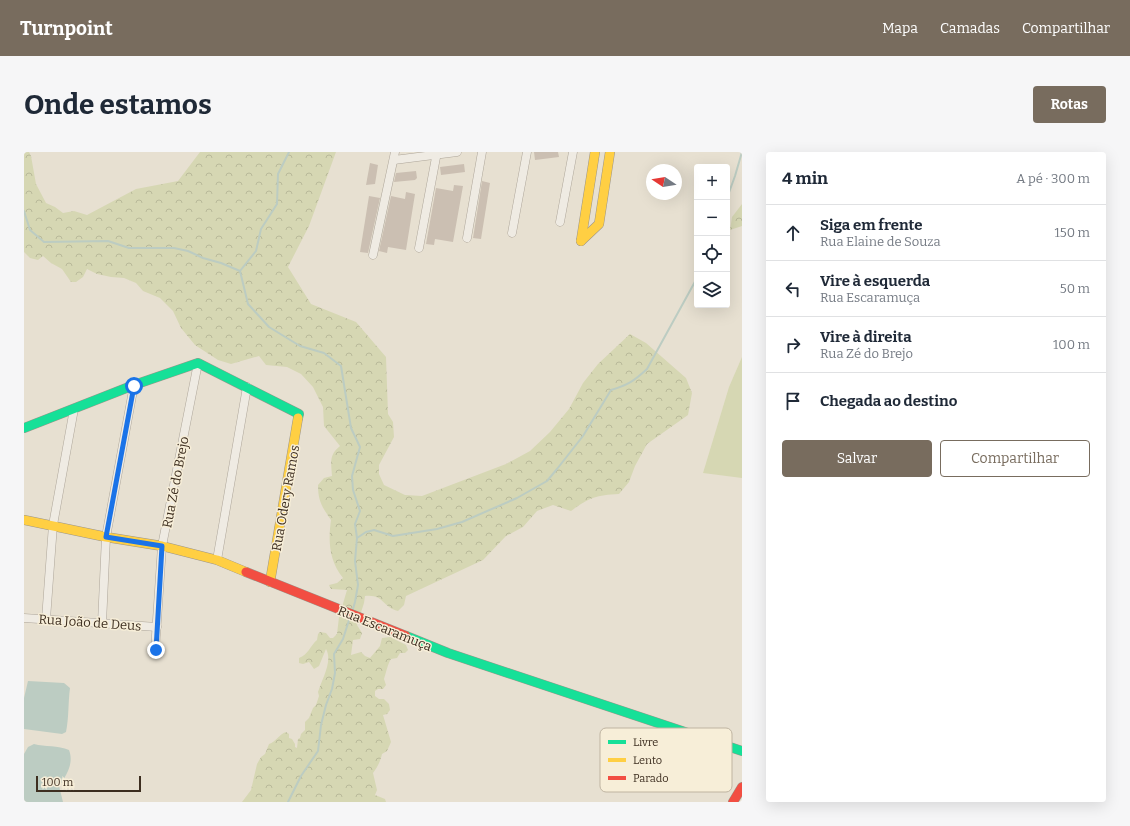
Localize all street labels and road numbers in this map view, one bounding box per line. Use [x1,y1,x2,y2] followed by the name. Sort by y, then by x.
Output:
[159,435,192,529] street label: Rua Zé do Brejo
[269,444,302,552] street label: Rua Odery Ramos
[336,603,434,654] street label: Rua Escaramuça
[38,611,142,634] street label: Rua João de Deus

